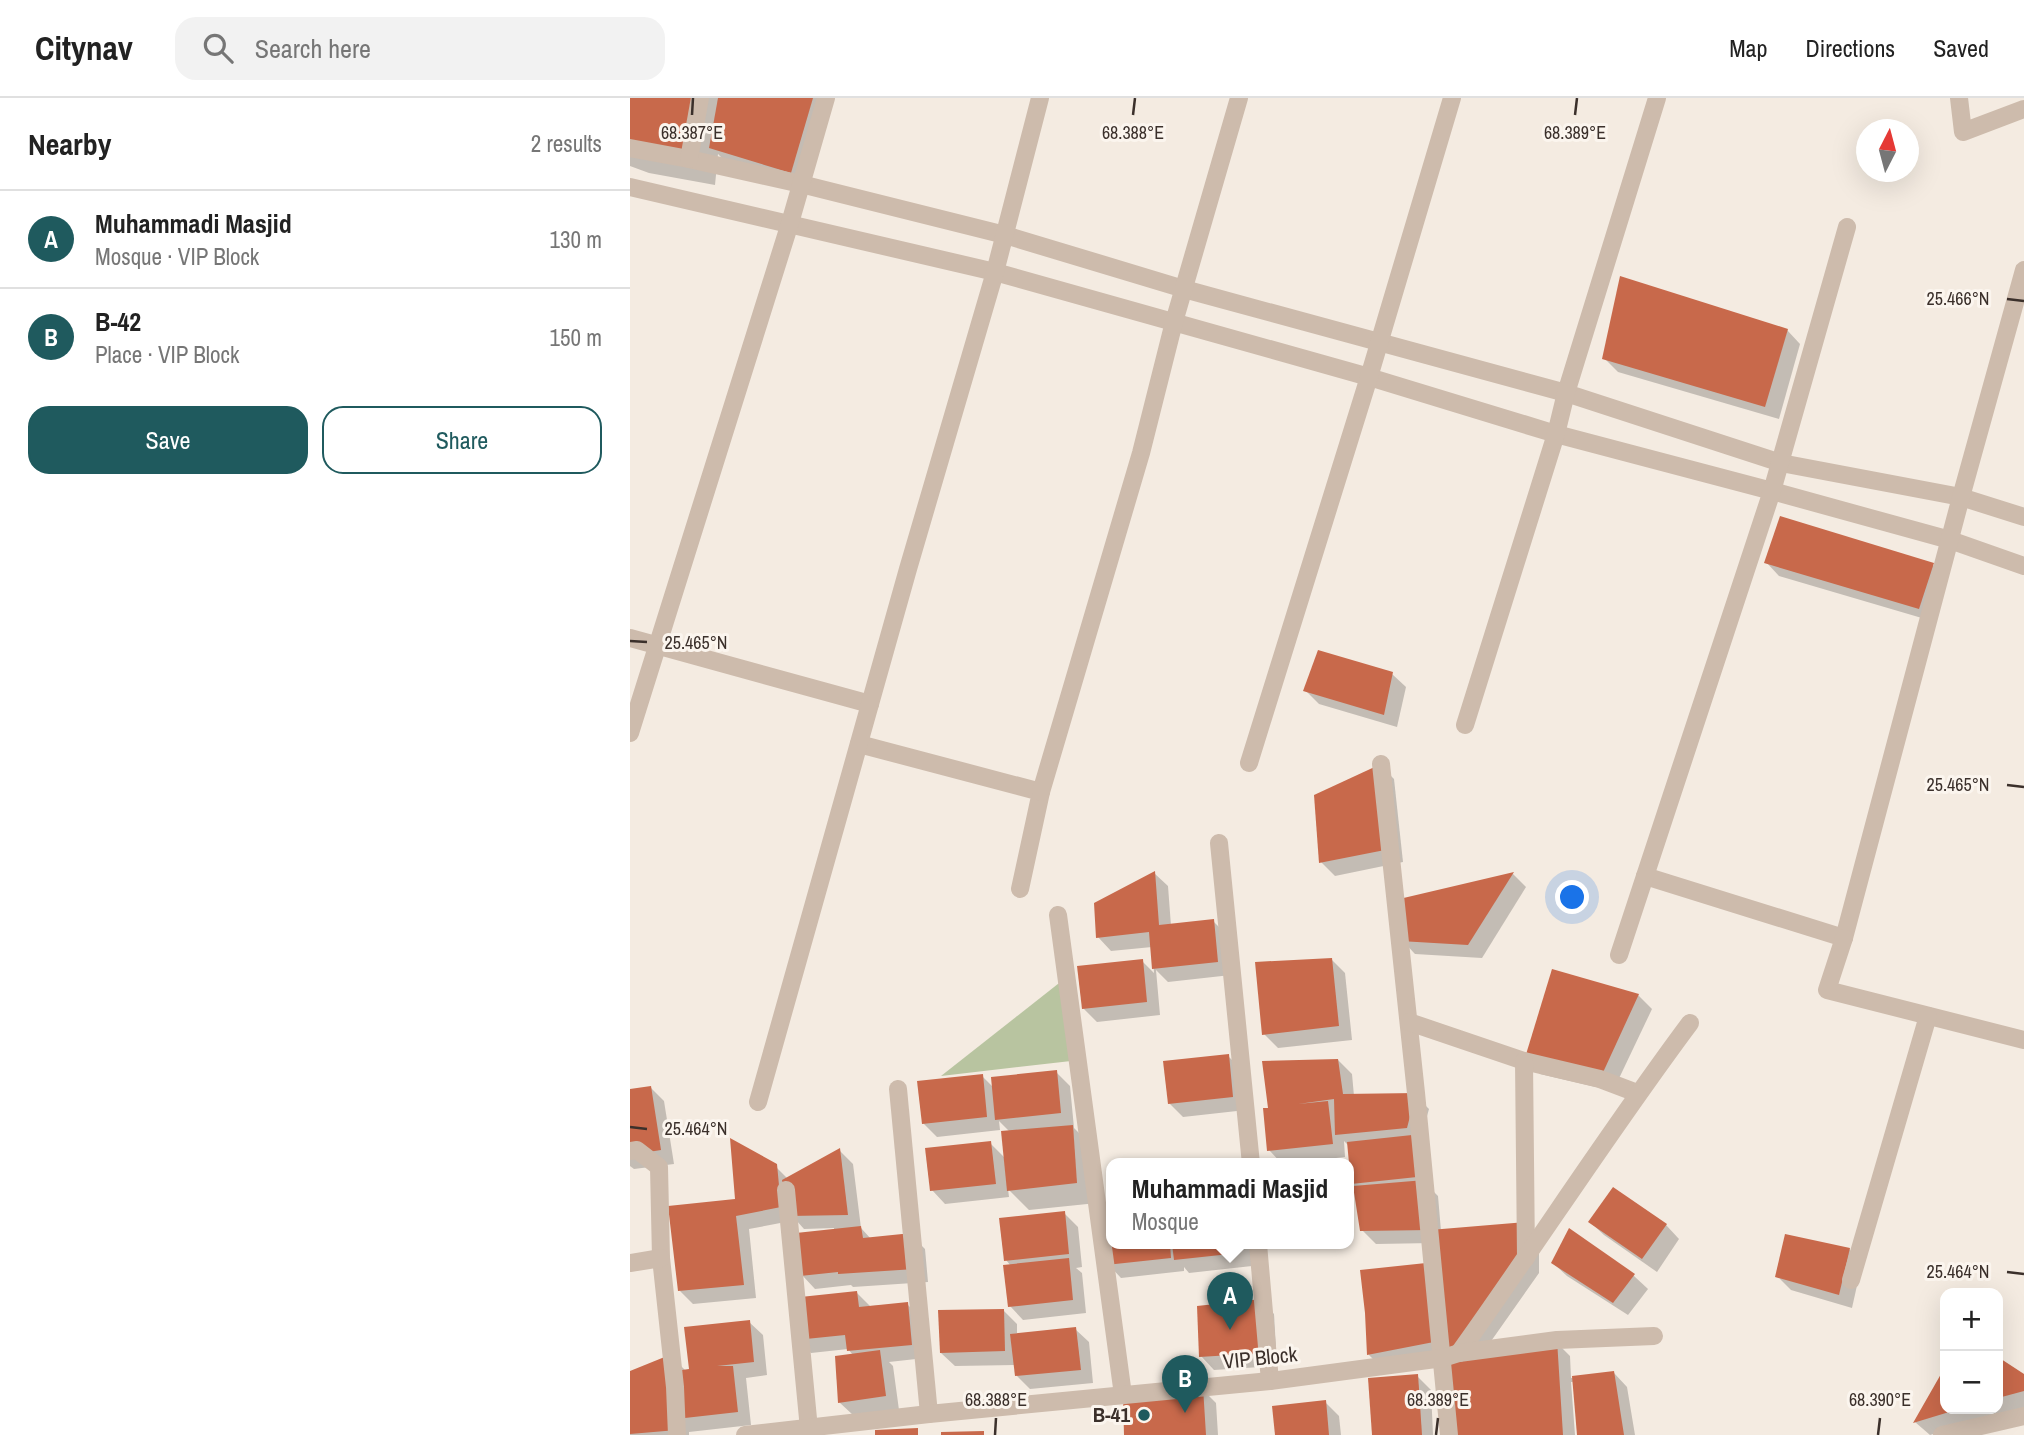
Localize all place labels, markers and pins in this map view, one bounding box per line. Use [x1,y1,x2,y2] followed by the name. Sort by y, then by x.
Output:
[1207,1272,1253,1330] pin: A
[1162,1355,1208,1413] pin: B
[1093,1400,1130,1429] place label: B-41
[1136,1407,1152,1423] marker: B-41

